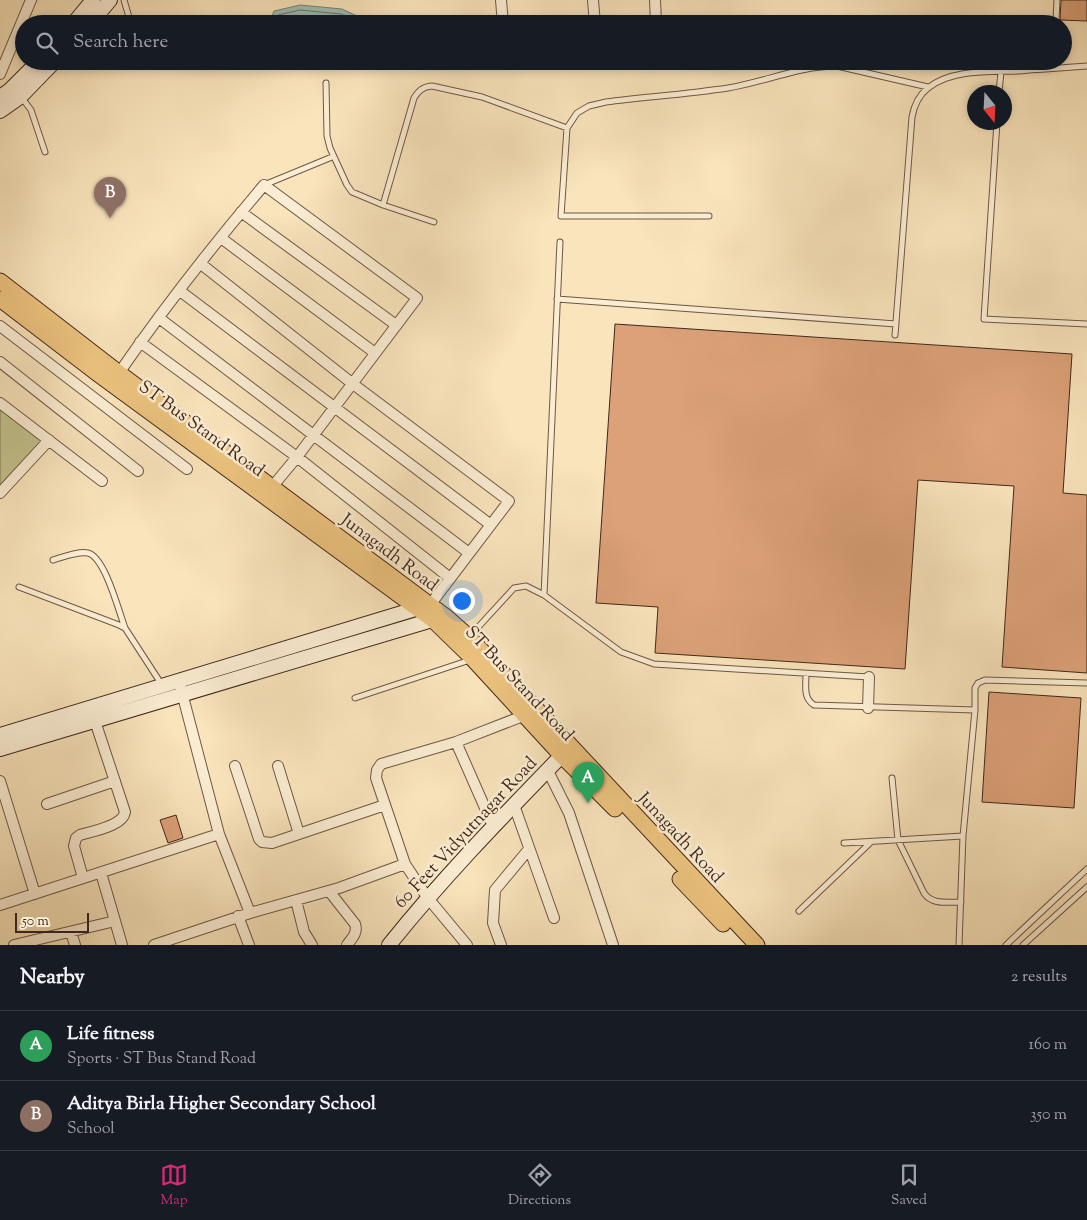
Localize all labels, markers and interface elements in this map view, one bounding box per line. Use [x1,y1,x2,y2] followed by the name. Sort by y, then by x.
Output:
[15,15,1072,70] search box
[33,29,61,57] icon: search
[73,29,168,56] text: Search here
[967,85,1012,130] north arrow
[94,177,126,218] pin: B
[133,375,269,484] street label: ST Bus Stand Road
[334,508,443,599] street label: Junagadh Road
[449,588,475,614] your location
[458,621,579,748] street label: ST Bus Stand Road
[389,752,544,915] street label: 60 Feet Vidyutnagar Road
[572,762,604,803] pin: A
[630,786,729,890] street label: Junagadh Road
[15,910,89,933] scale bar
[22,912,49,932] text: 50 m
[20,963,85,993] text: Nearby
[1011,966,1067,989] text: 2 results
[67,1021,155,1048] text: Life fitness
[30,1034,43,1057] text: A
[1029,1034,1067,1057] text: 160 m
[67,1048,256,1071] text: Sports · ST Bus Stand Road
[67,1091,376,1118] text: Aditya Birla Higher Secondary School
[31,1104,41,1127] text: B
[1030,1104,1067,1127] text: 350 m
[67,1118,115,1141] text: School
[160,1161,188,1211] tab: Map
[508,1161,571,1211] tab: Directions
[891,1161,927,1211] tab: Saved

